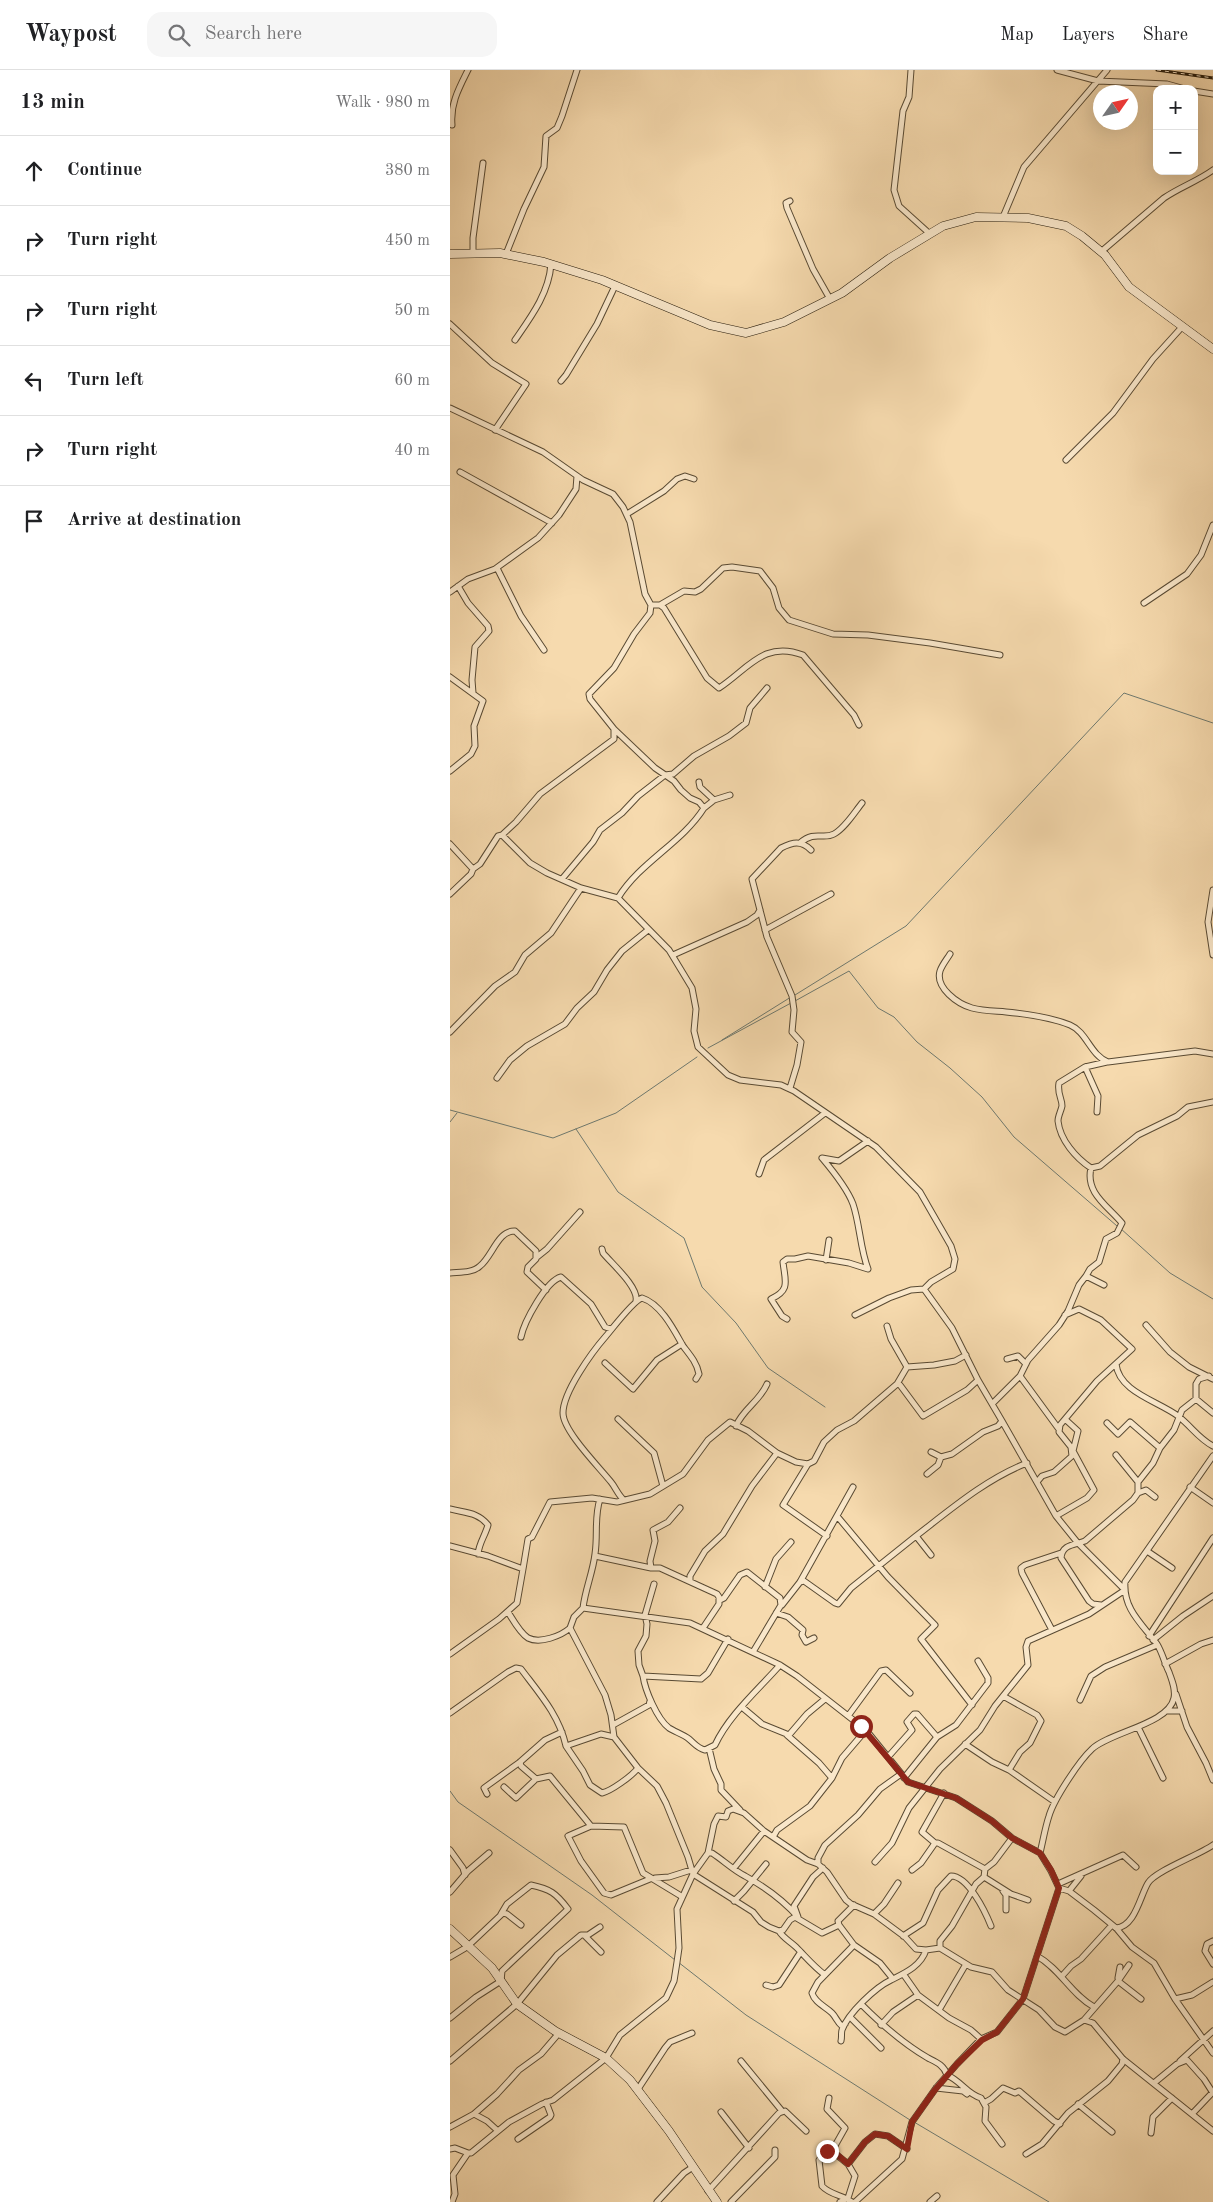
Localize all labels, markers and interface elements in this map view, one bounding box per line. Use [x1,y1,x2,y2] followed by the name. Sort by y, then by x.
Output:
[147,12,497,57] search box
[165,21,193,49] icon: search
[25,23,117,47] text: Waypost
[205,25,302,44] text: Search here
[1000,26,1034,44] text: Map
[1062,26,1114,44] text: Layers
[1142,26,1188,44] text: Share
[1093,85,1138,130] north arrow
[1153,85,1198,175] map controls
[1153,85,1198,130] button: +
[20,92,85,113] text: 13 min
[335,95,430,111] text: Walk · 980 m
[1153,130,1198,175] button: −
[20,157,48,185] icon: ahead
[67,161,142,180] text: Continue
[385,163,430,179] text: 380 m
[20,227,48,255] icon: right
[67,231,157,250] text: Turn right
[385,233,430,249] text: 450 m
[20,297,48,325] icon: right
[67,301,157,320] text: Turn right
[394,303,430,319] text: 50 m
[20,367,48,395] icon: left
[67,371,144,390] text: Turn left
[394,373,430,389] text: 60 m
[20,437,48,465] icon: right
[67,441,157,460] text: Turn right
[394,443,430,459] text: 40 m
[20,507,48,535] icon: arrive
[67,511,241,530] text: Arrive at destination
[850,1715,873,1738] route start
[816,2140,839,2163] route end

